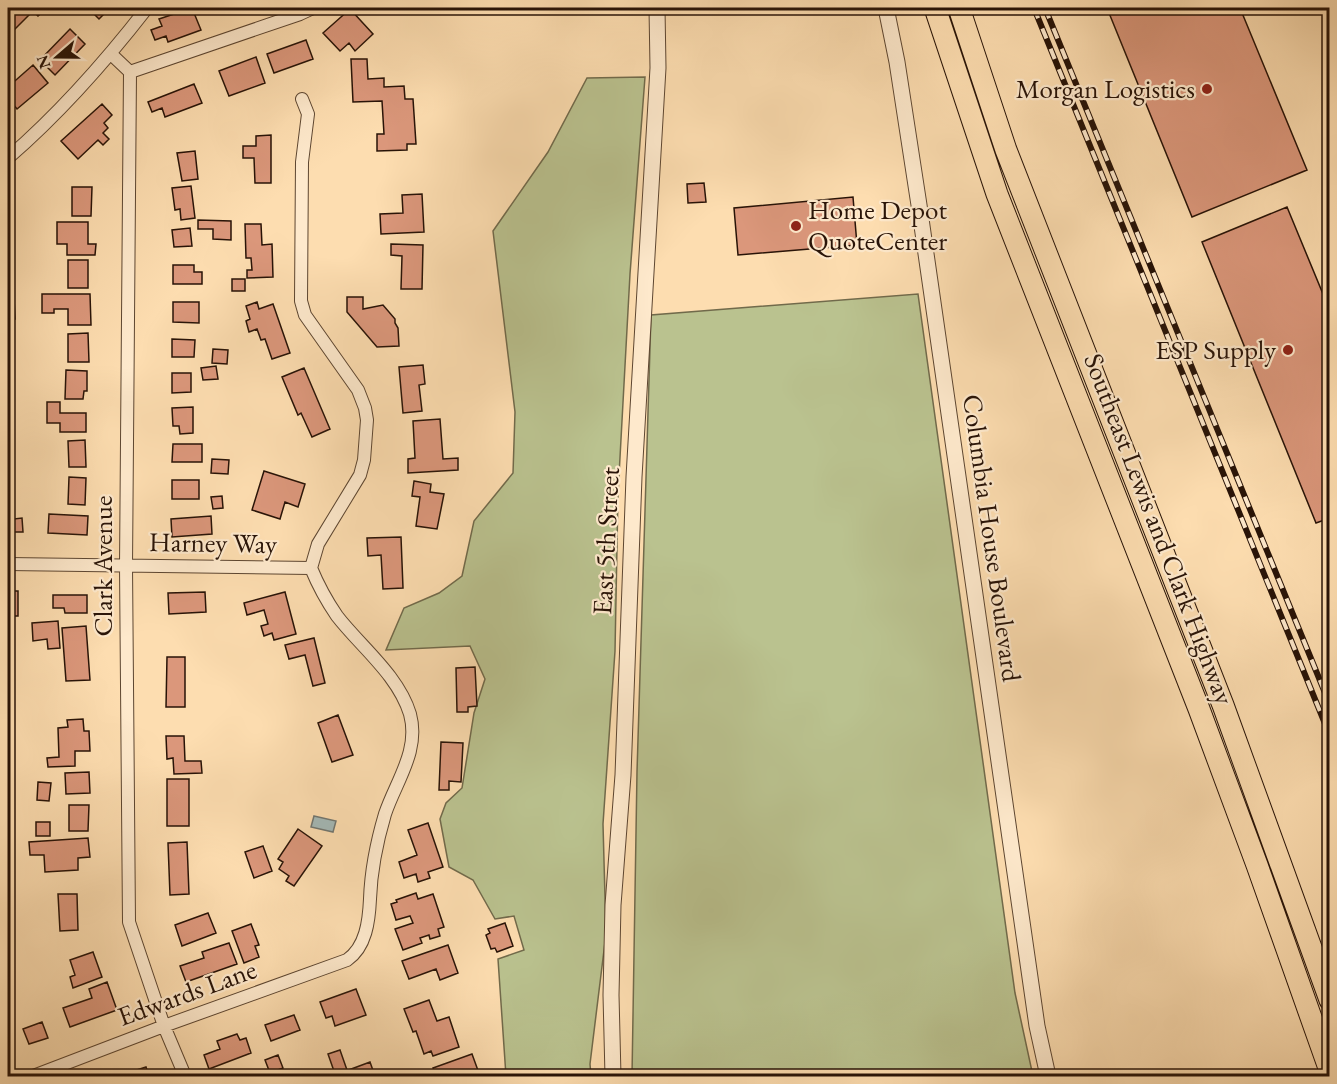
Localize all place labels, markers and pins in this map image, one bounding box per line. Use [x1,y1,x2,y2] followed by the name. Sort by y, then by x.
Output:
[1016,71,1195,106] place label: Morgan Logistics
[1200,82,1214,96] marker: Morgan Logistics
[808,192,947,258] place label: Home Depot QuoteCenter
[789,219,803,233] marker: Home Depot QuoteCenter
[1155,332,1276,367] place label: ESP Supply
[1281,343,1295,357] marker: ESP Supply

